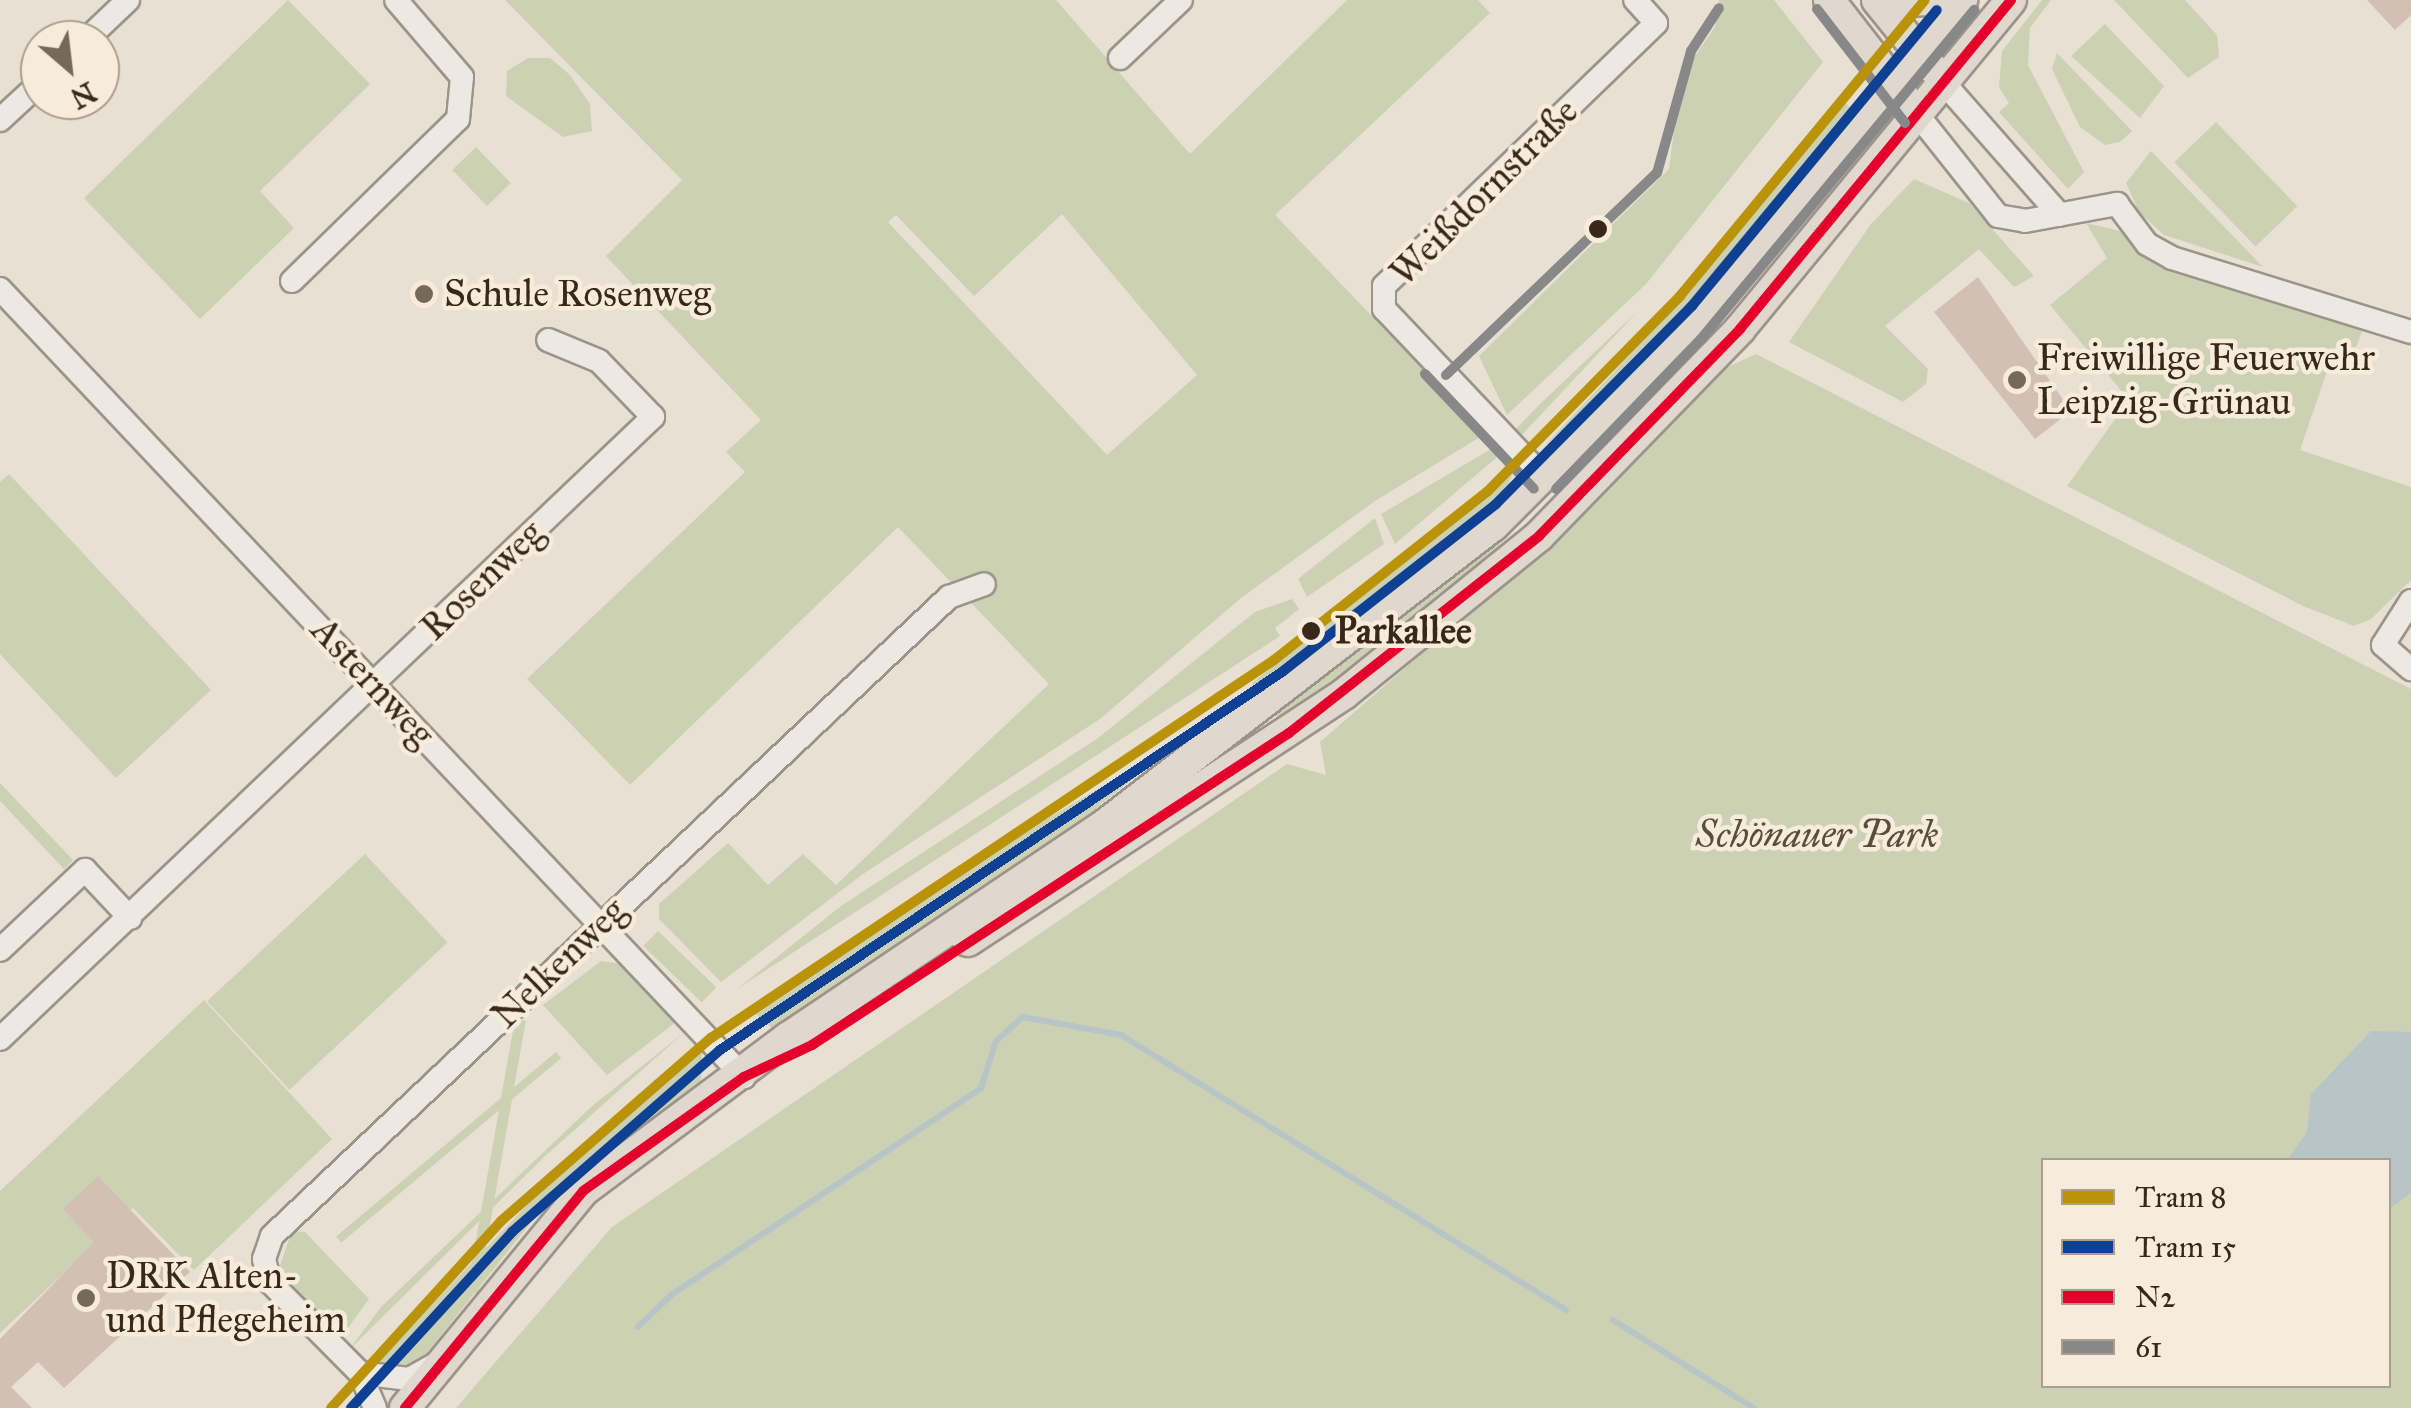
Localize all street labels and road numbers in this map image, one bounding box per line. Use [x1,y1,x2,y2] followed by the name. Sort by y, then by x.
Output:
[1381,89,1587,295] street label: Weißdornstraße
[411,510,553,650] street label: Rosenweg
[301,607,445,757] street label: Asternweg
[482,888,636,1038] street label: Nelkenweg

